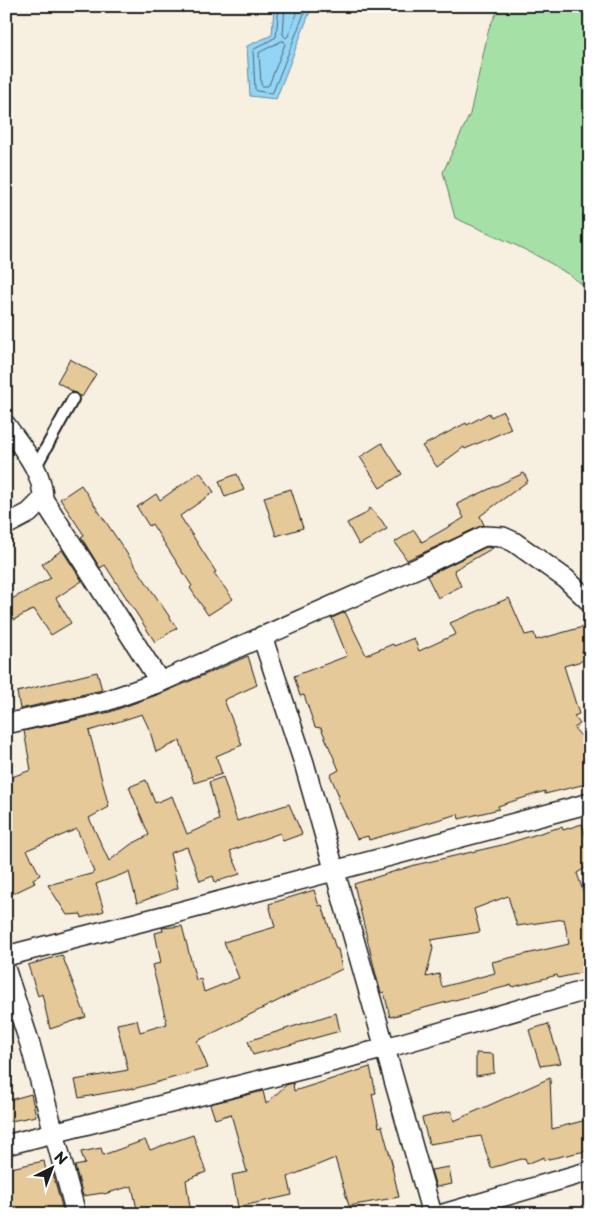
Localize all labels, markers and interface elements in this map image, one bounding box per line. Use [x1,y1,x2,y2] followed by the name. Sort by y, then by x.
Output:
[28,1142,78,1192] north arrow
[50,1146,72,1169] text: N

